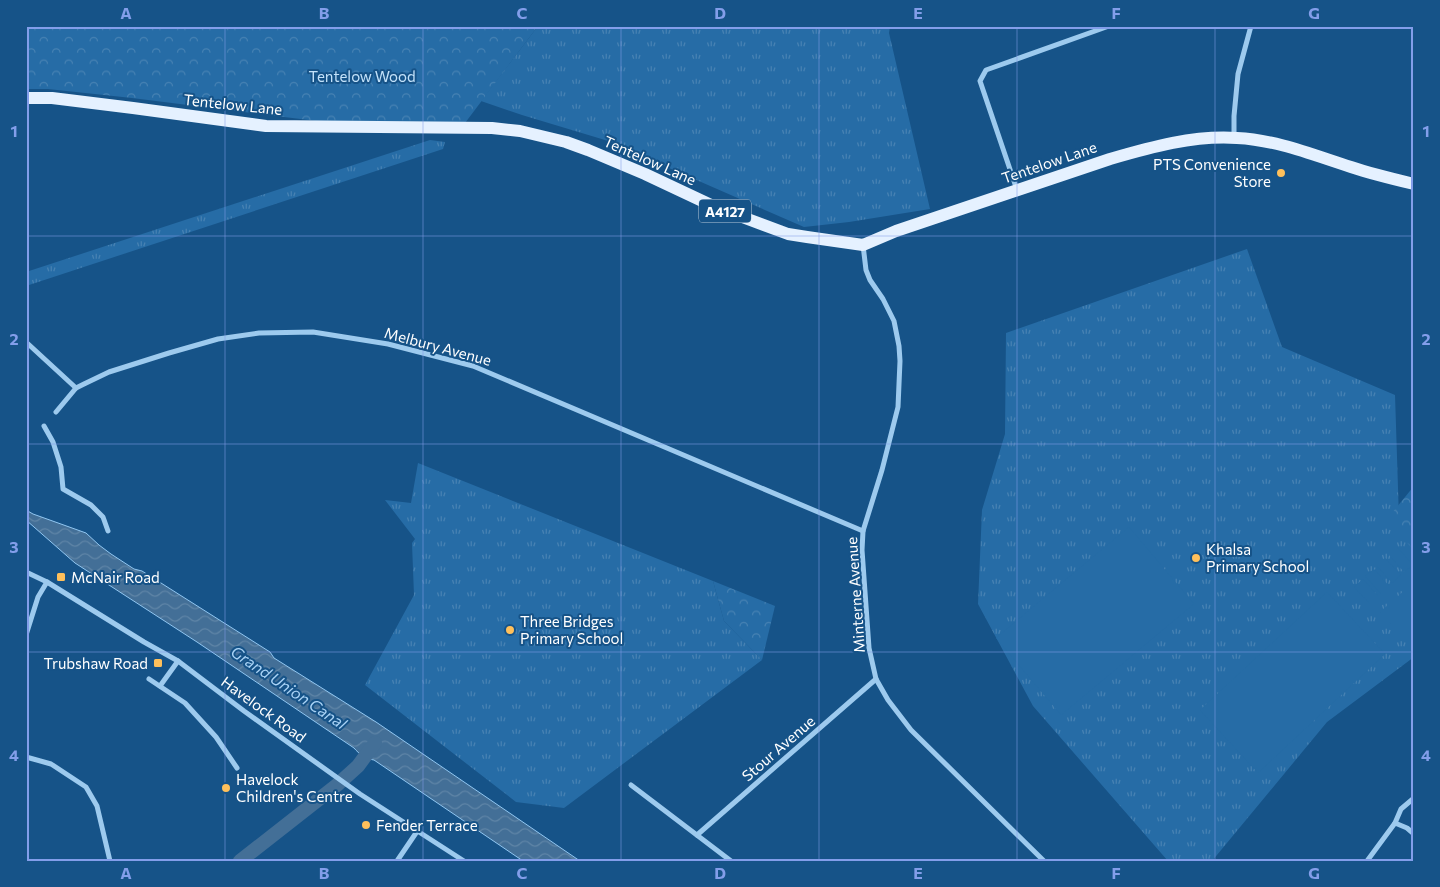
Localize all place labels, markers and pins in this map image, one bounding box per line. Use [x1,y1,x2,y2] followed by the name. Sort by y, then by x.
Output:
[1153,155,1271,190] place label: PTS Convenience Store
[1275,167,1287,179] marker: PTS Convenience Store
[1206,540,1309,575] place label: Khalsa Primary School
[1190,552,1202,564] marker: Khalsa Primary School
[71,568,160,586] place label: McNair Road
[55,571,67,583] marker: McNair Road
[520,612,623,647] place label: Three Bridges Primary School
[504,624,516,636] marker: Three Bridges Primary School
[44,654,148,672] place label: Trubshaw Road
[152,657,164,669] marker: Trubshaw Road
[236,770,353,805] place label: Havelock Children's Centre
[220,782,232,794] marker: Havelock Children's Centre
[376,816,478,834] place label: Fender Terrace
[360,819,372,831] marker: Fender Terrace

